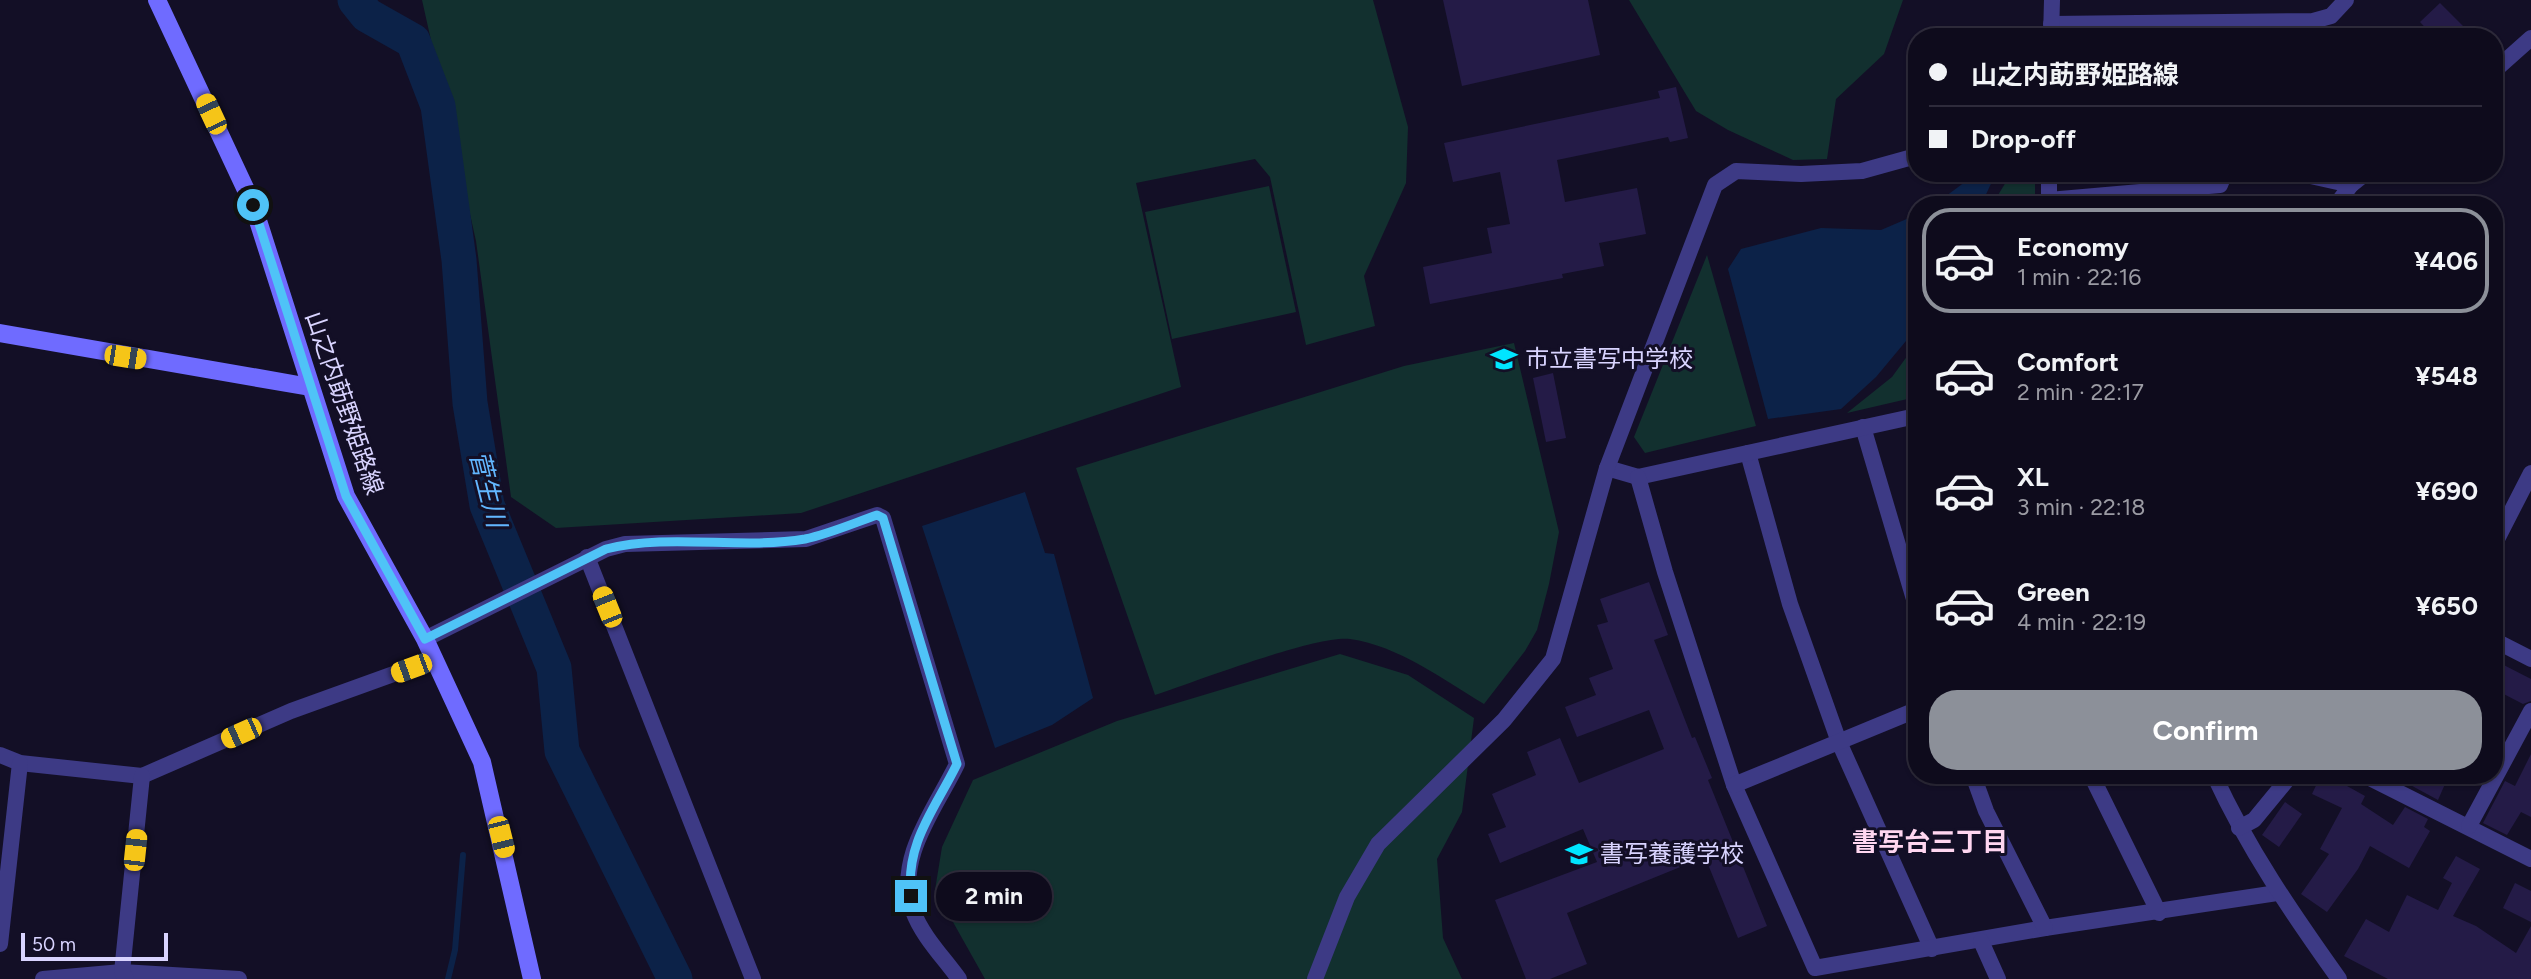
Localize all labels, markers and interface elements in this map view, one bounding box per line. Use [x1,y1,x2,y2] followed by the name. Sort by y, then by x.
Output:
[1971,59,2179,91] text: 山之内莇野姫路線
[193,91,230,137] car
[1971,123,2076,155] text: Drop-off
[237,189,269,221] route start
[1933,229,1996,292] icon: car
[2017,231,2129,263] text: Economy
[2414,245,2478,277] text: ¥406
[2017,263,2141,291] text: 1 min · 22:16
[300,307,389,498] street label: 山之内莇野姫路線
[103,343,148,371] car
[1489,344,1519,374] school or university icon: 市立書写中学校
[1525,344,1693,373] place label: 市立書写中学校
[1933,344,1996,407] icon: car
[2017,346,2119,378] text: Comfort
[2415,360,2478,392] text: ¥548
[2017,378,2144,406] text: 2 min · 22:17
[463,447,514,534] water label: 菅生川
[1933,459,1996,522] icon: car
[2017,461,2049,493] text: XL
[2415,475,2478,507] text: ¥690
[2017,493,2145,521] text: 3 min · 22:18
[1933,574,1996,637] icon: car
[2017,576,2090,608] text: Green
[590,584,625,630] car
[2415,590,2478,622] text: ¥650
[2017,608,2146,636] text: 4 min · 22:19
[388,651,435,685] car
[1929,690,2482,770] button: Confirm
[218,715,265,751] car
[486,814,517,860] car
[1852,826,2008,858] district label: 書写台三丁目
[123,828,148,872] car
[1564,839,1594,869] school or university icon: 書写養護学校
[1600,839,1744,868] place label: 書写養護学校
[936,872,1051,920] callout: 2 min
[895,880,927,912] route end
[965,882,1023,910] text: 2 min
[21,930,168,962] scale bar
[32,933,76,956] text: 50 m

